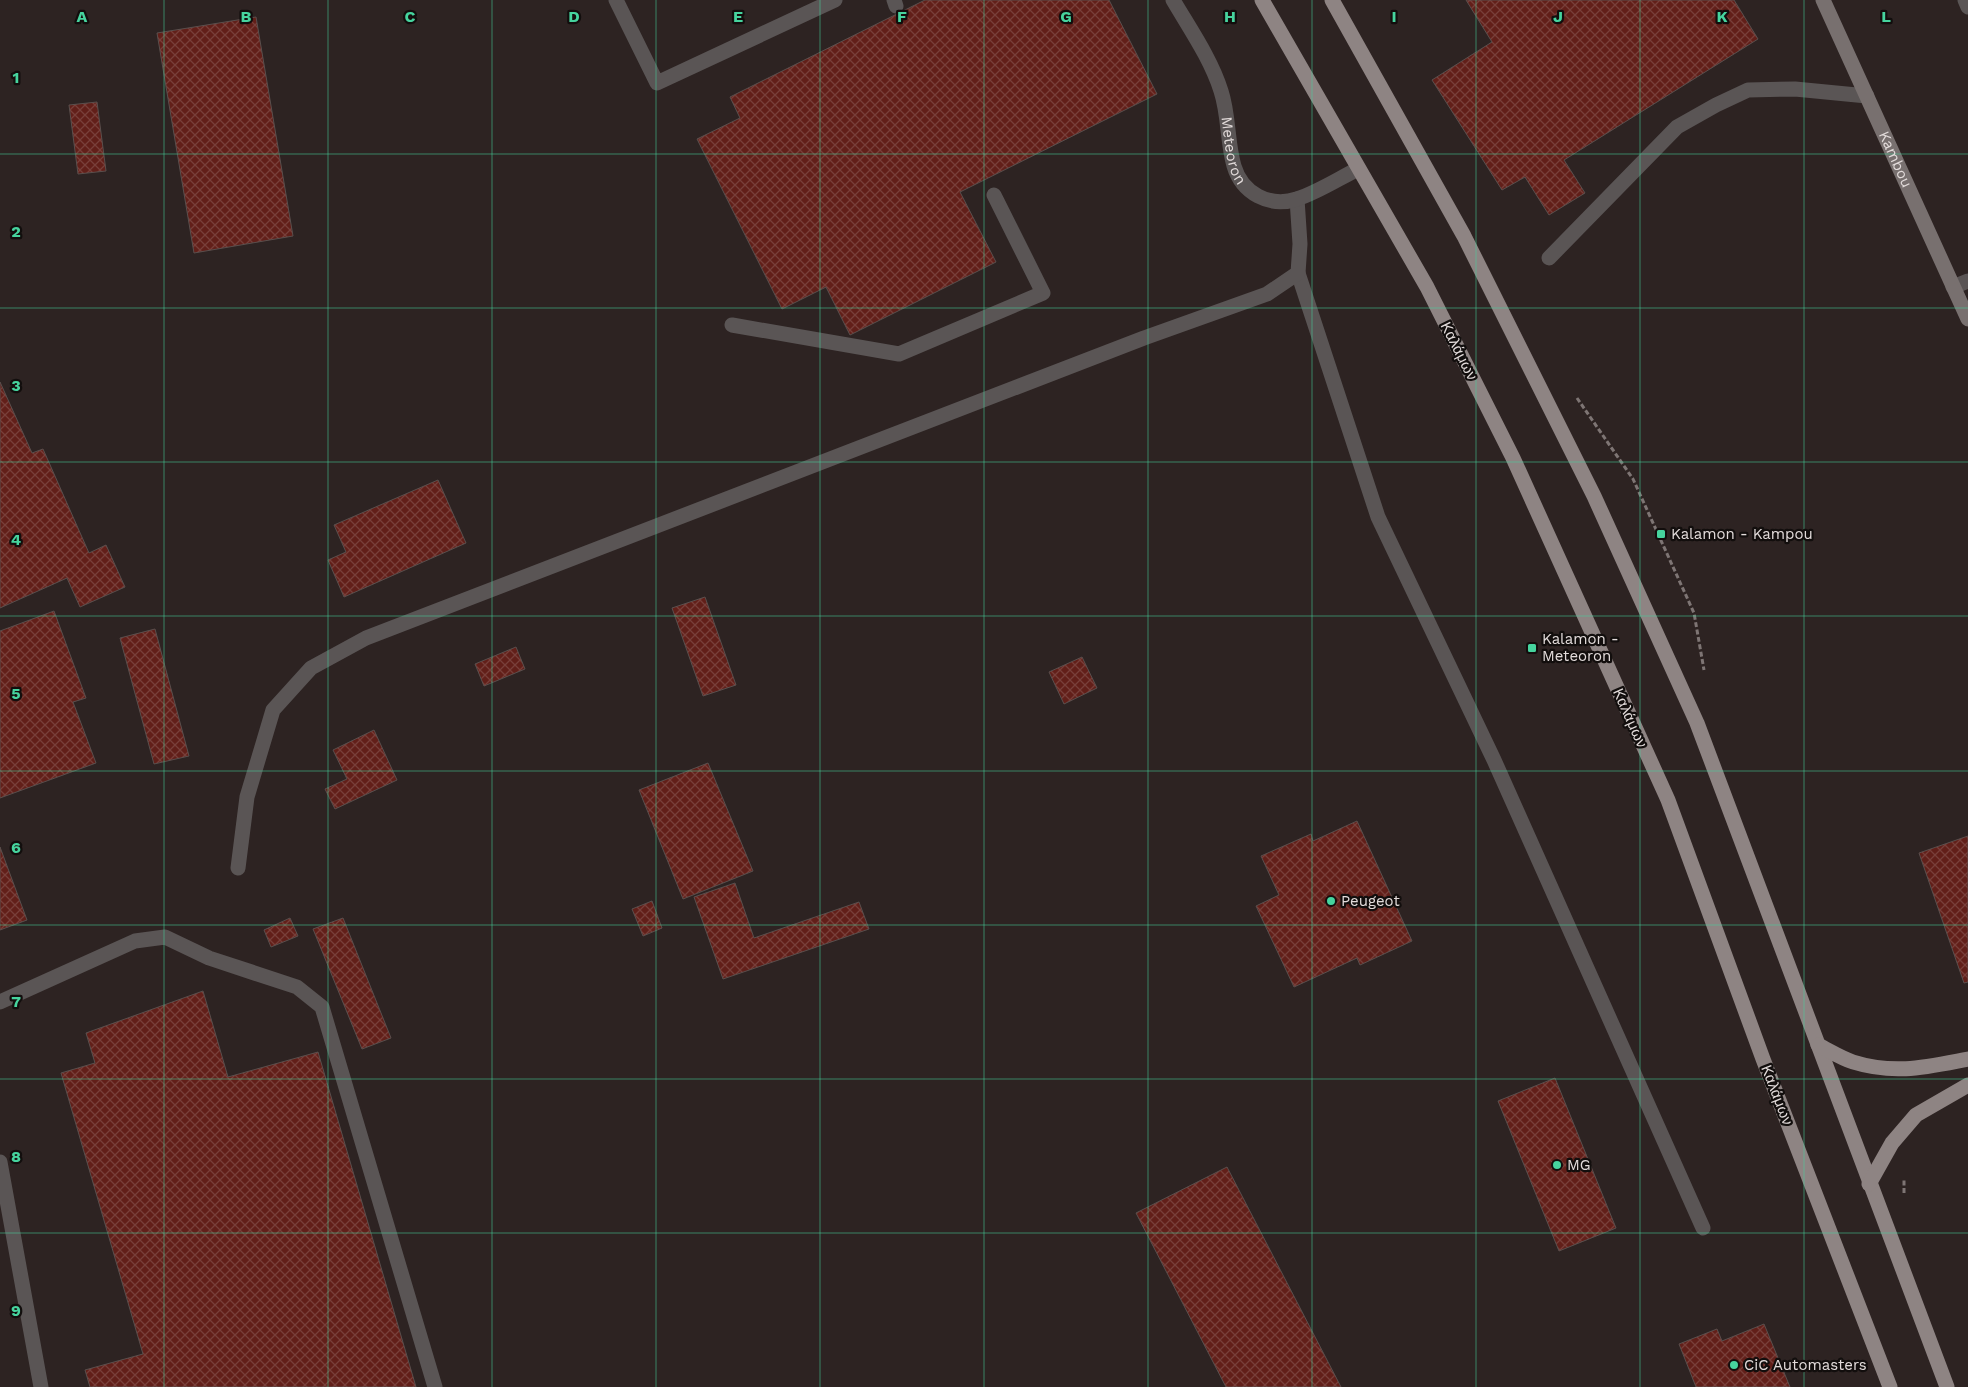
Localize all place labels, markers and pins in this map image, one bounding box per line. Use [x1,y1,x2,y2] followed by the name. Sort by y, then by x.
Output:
[1671,525,1813,543] place label: Kalamon - Kampou
[1655,528,1667,540] marker: Kalamon - Kampou
[1542,630,1619,665] place label: Kalamon - Meteoron
[1526,642,1538,654] marker: Kalamon - Meteoron
[1341,892,1400,910] place label: Peugeot
[1325,895,1337,907] marker: Peugeot
[1567,1156,1591,1174] place label: MG
[1551,1159,1563,1171] marker: MG
[1744,1356,1867,1374] place label: CiC Automasters
[1728,1359,1740,1371] marker: CiC Automasters

